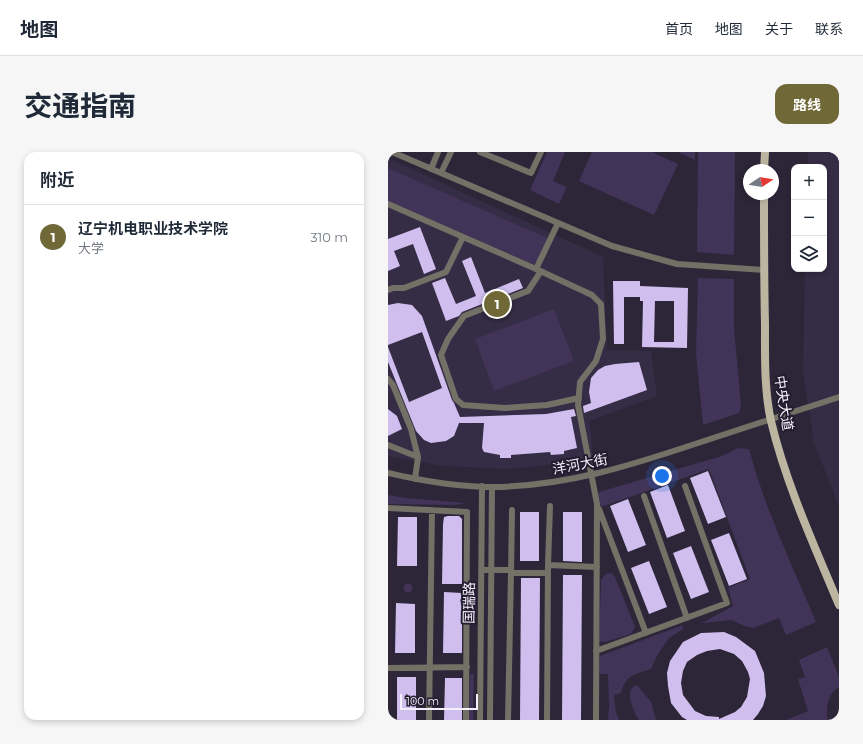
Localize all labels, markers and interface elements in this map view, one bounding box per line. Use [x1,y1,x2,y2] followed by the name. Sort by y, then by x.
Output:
[20,18,58,41] text: 地图
[665,20,693,38] text: 首页
[715,20,743,38] text: 地图
[765,20,793,38] text: 关于
[815,20,843,38] text: 联系
[775,84,839,124] button: 路线
[24,89,136,123] text: 交通指南
[743,164,779,200] north arrow
[791,164,827,272] map controls
[791,164,827,200] button: +
[40,170,74,190] text: 附近
[791,200,827,236] button: −
[78,219,228,238] text: 辽宁机电职业技术学院
[50,229,56,245] text: 1
[310,229,348,245] text: 310 m
[791,236,827,272] button: layers
[78,240,104,256] text: 大学
[484,289,510,319] pin: 1
[771,374,797,432] street label: 中央大道
[551,450,609,478] street label: 洋河大街
[652,466,672,486] your location
[460,582,478,624] street label: 国瑞路
[400,692,478,711] scale bar
[406,694,439,708] text: 100 m

